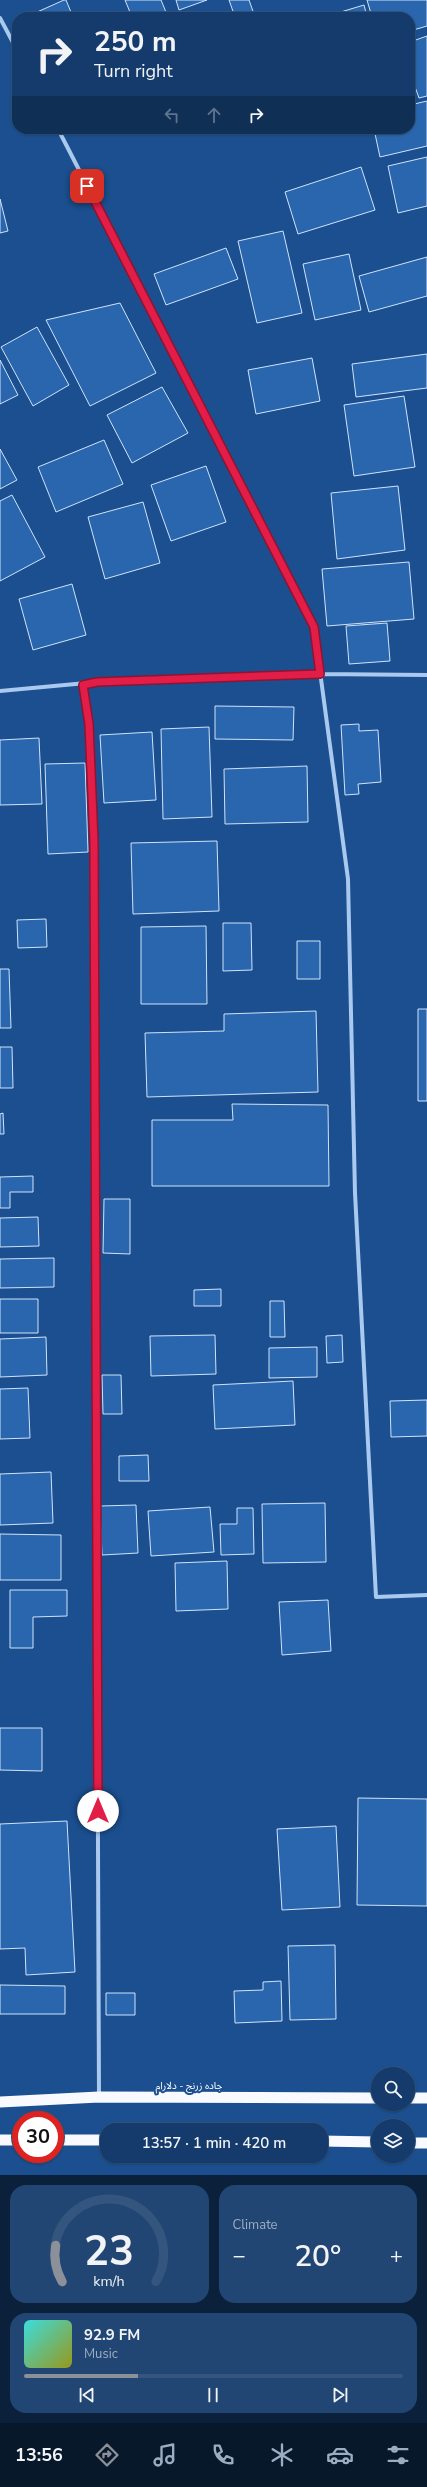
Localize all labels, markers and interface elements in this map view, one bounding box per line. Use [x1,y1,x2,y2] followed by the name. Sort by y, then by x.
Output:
[94,23,177,61] text: 250 m
[28,28,80,80] icon: right
[94,59,173,83] text: Turn right
[161,104,183,126] icon: left
[203,104,225,126] icon: ahead
[245,104,267,126] icon: right
[70,169,104,203] pin
[76,175,98,197] icon: arrive
[77,1790,119,1832] position arrow
[371,2067,415,2163] map controls
[371,2067,415,2111] button: search
[155,2079,223,2094] street label: جاده زرنج - دلارام
[12,2111,64,2163] speed limit sign: 30
[371,2119,415,2163] button: layers
[142,2133,286,2153] text: 13:57 · 1 min · 420 m
[233,2216,278,2234] text: Climate
[84,2223,134,2280] text: 23
[294,2236,341,2277] text: 20°
[233,2241,246,2271] text: −
[390,2241,403,2271] text: +
[94,2272,125,2291] text: km/h
[84,2325,140,2345] text: 92.9 FM
[84,2345,118,2363] text: Music
[76,2384,98,2406] icon: previous
[202,2384,224,2406] icon: pause
[329,2384,351,2406] icon: next
[93,2441,121,2469] icon: directions
[151,2441,179,2469] icon: music
[209,2441,237,2469] icon: phone
[268,2441,296,2469] icon: climate
[326,2441,354,2469] icon: car
[384,2441,412,2469] icon: filters
[15,2443,63,2467] text: 13:56

